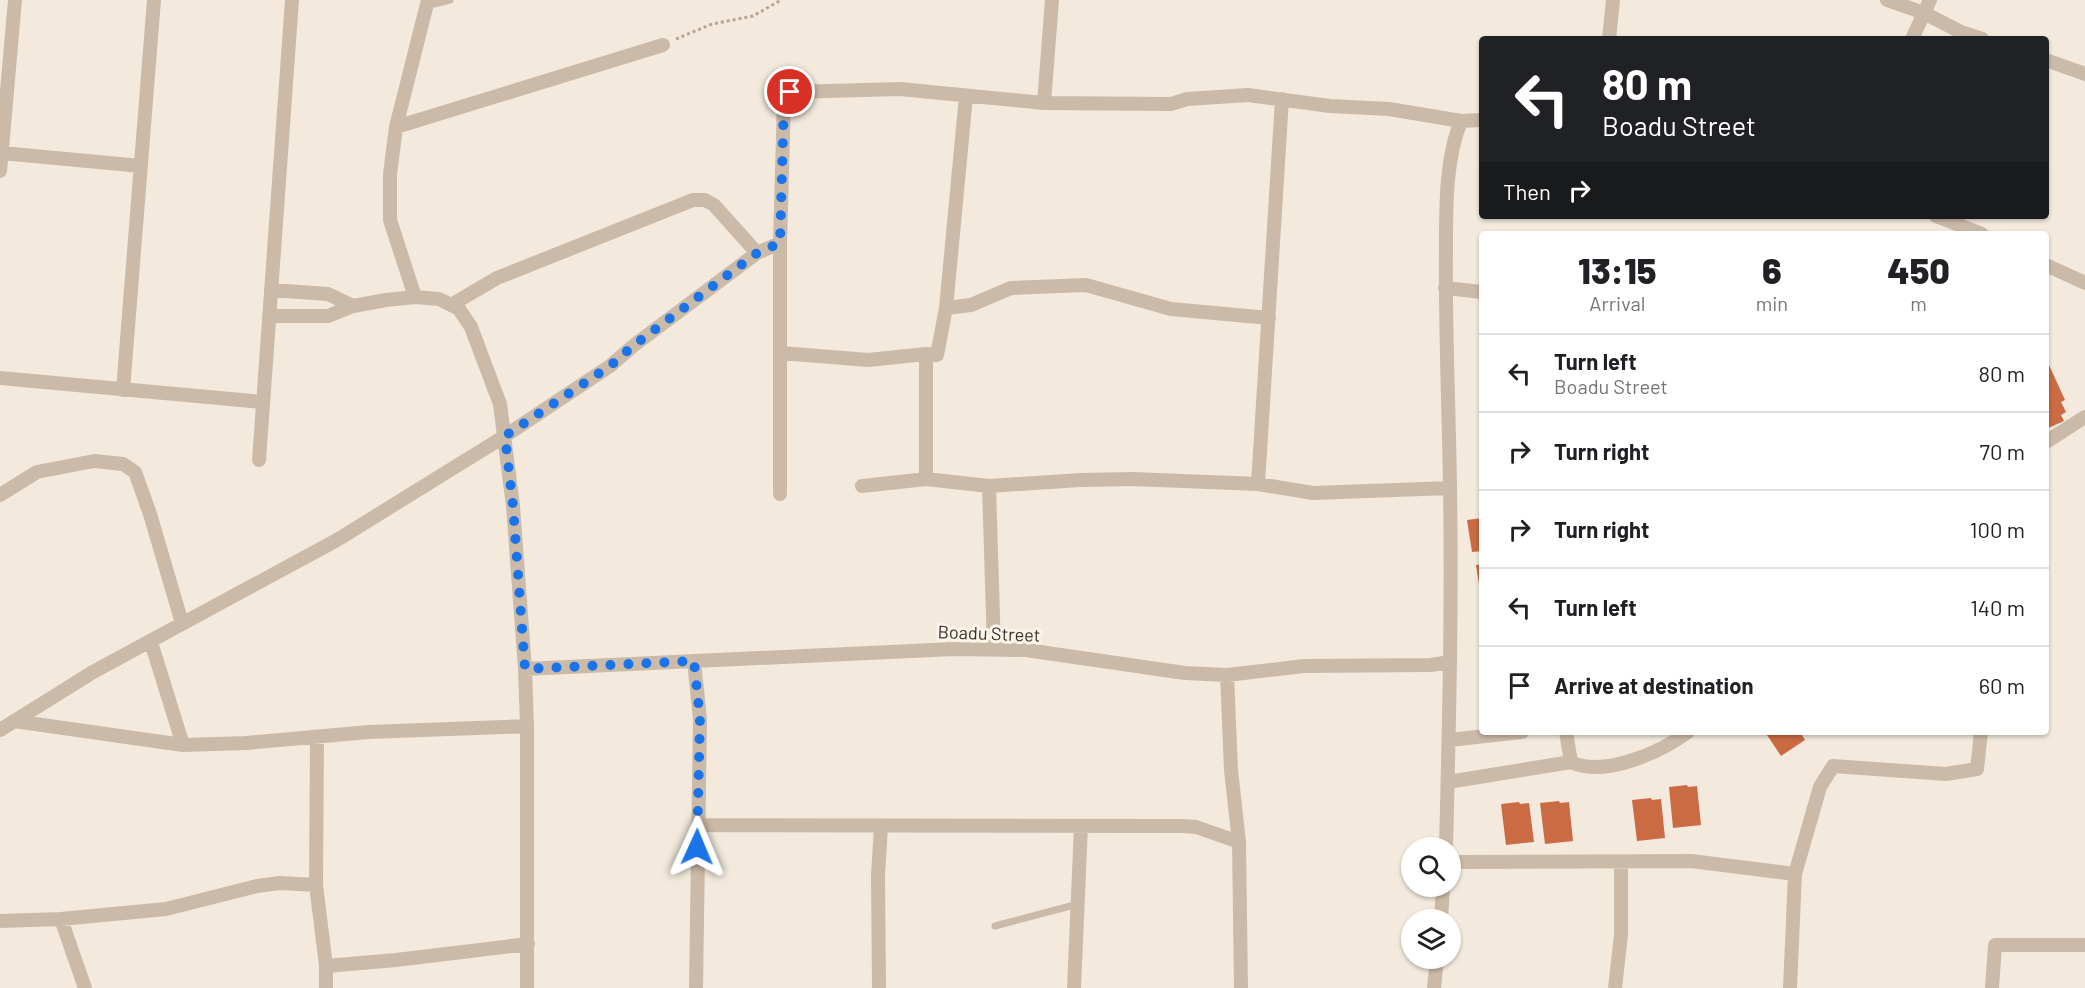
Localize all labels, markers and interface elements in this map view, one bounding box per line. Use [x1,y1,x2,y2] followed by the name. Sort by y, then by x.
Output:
[1602,58,1692,108] text: 80 m
[1503,60,1581,138] icon: left
[764,66,815,117] pin
[773,75,806,108] icon: arrive
[1602,109,1756,141] text: Boadu Street
[1563,174,1596,207] icon: right
[1503,178,1551,204] text: Then
[1578,248,1657,291] text: 13:15
[1762,248,1782,291] text: 6
[1887,248,1950,291] text: 450
[1589,291,1645,315] text: Arrival
[1756,291,1788,315] text: min
[1910,291,1927,315] text: m
[1554,348,1637,374] text: Turn left
[1503,357,1536,390] icon: left
[1979,360,2025,386] text: 80 m
[1554,374,1668,398] text: Boadu Street
[1503,435,1536,468] icon: right
[1554,438,1649,464] text: Turn right
[1980,438,2025,464] text: 70 m
[1503,513,1536,546] icon: right
[1554,516,1649,542] text: Turn right
[1970,516,2025,542] text: 100 m
[1503,591,1536,624] icon: left
[1554,594,1637,620] text: Turn left
[1970,594,2025,620] text: 140 m
[937,620,1041,646] street label: Boadu Street
[1503,669,1536,702] icon: arrive
[1554,672,1753,698] text: Arrive at destination
[1979,672,2025,698] text: 60 m
[665,815,729,879] position arrow
[1401,837,1461,969] map controls
[1401,837,1461,897] button: search
[1401,909,1461,969] button: layers

